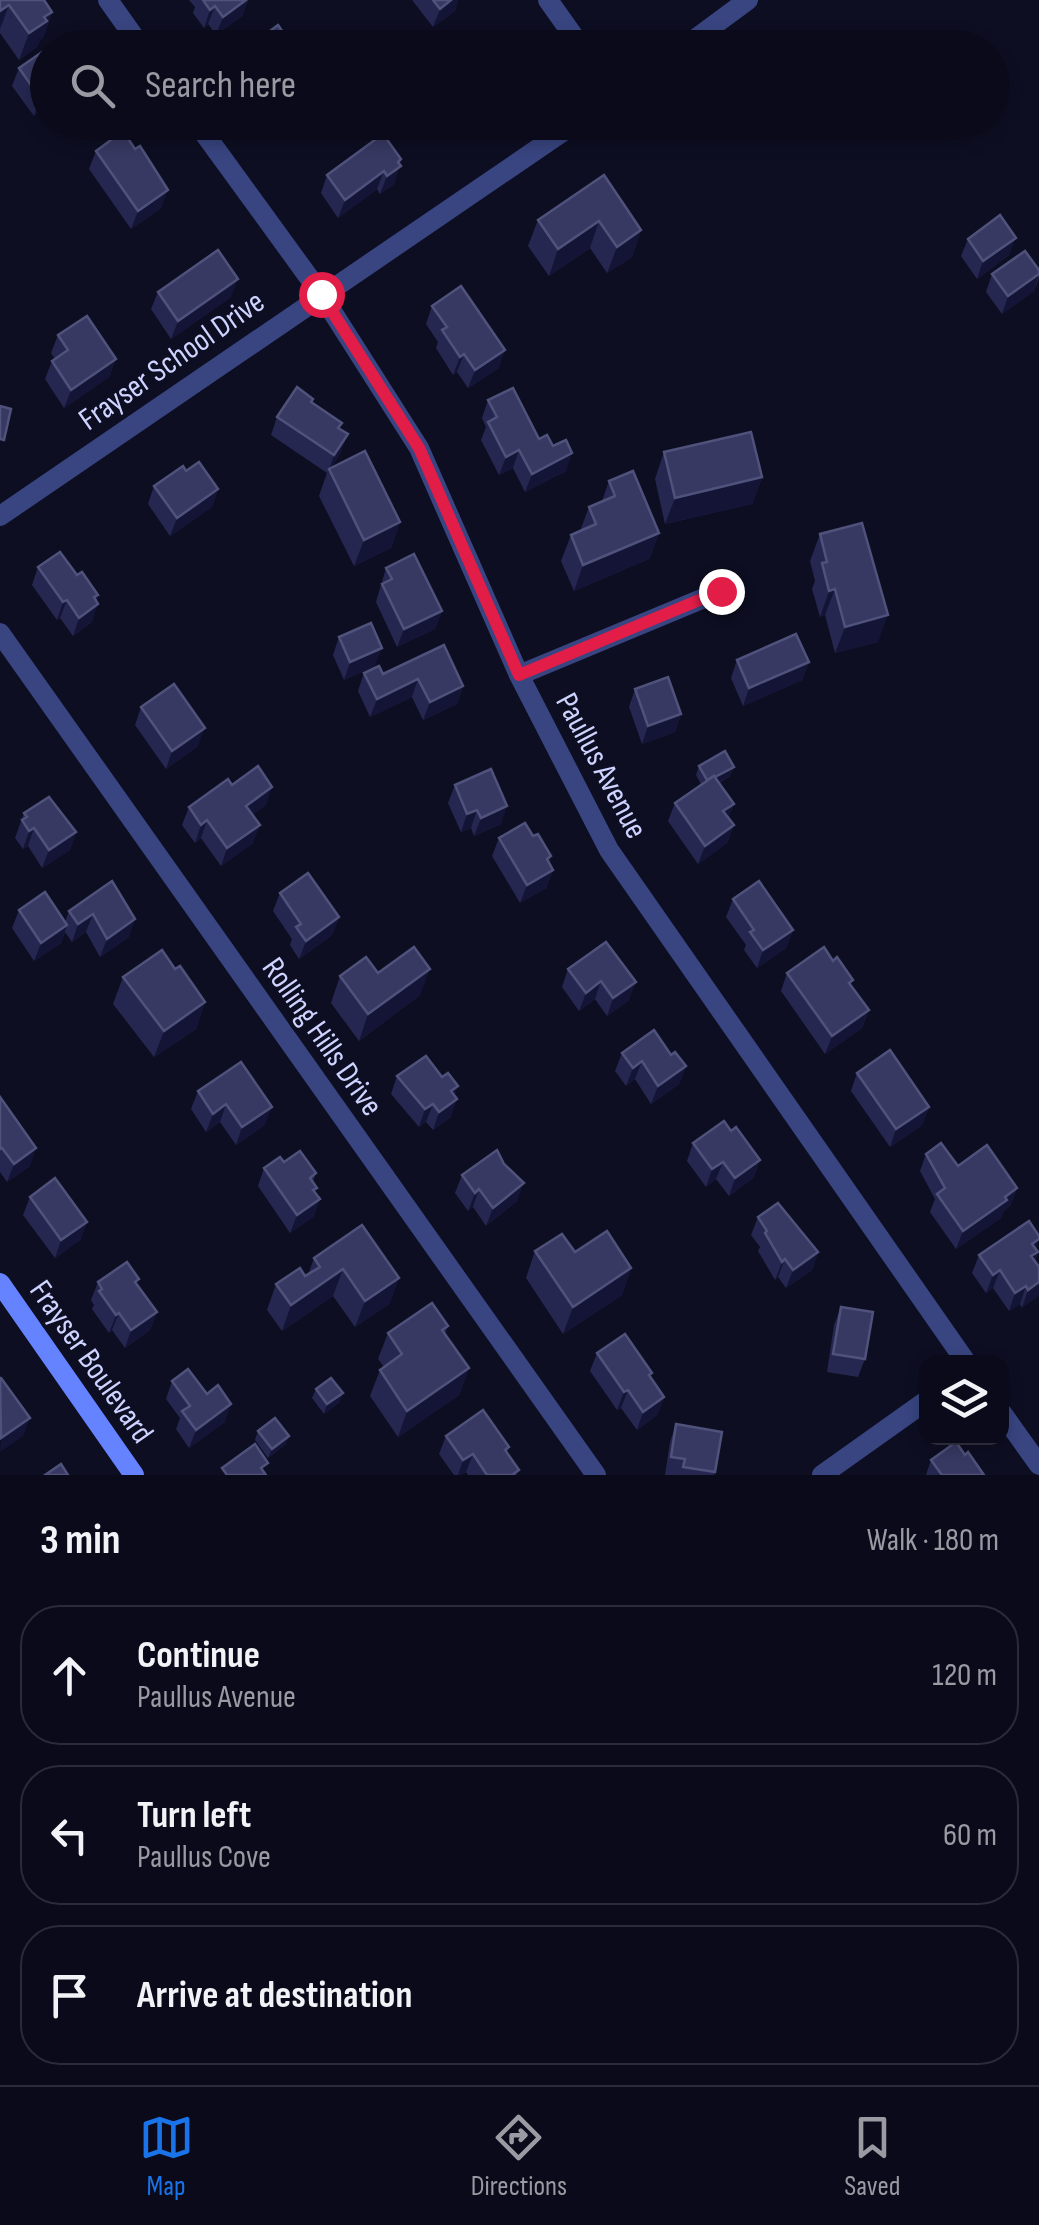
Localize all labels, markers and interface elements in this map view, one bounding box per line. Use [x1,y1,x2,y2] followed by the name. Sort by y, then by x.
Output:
[30,30,1009,140] search box
[65,58,120,113] icon: search
[145,63,296,108] text: Search here
[299,272,345,318] route start
[72,283,272,439] street label: Frayser School Drive
[699,569,745,615] route end
[546,687,656,845] street label: Paullus Avenue
[253,950,391,1124] street label: Rolling Hills Drive
[21,1273,161,1451] street label: Frayser Boulevard
[919,1355,1009,1445] map controls
[919,1355,1009,1445] button: layers
[40,1515,120,1566] text: 3 min
[867,1521,999,1560] text: Walk · 180 m
[137,1633,260,1678] text: Continue
[42,1648,97,1703] icon: ahead
[932,1656,997,1695] text: 120 m
[137,1678,296,1717] text: Paullus Avenue
[137,1793,251,1838] text: Turn left
[42,1808,97,1863] icon: left
[943,1816,997,1855] text: 60 m
[137,1838,271,1877] text: Paullus Cove
[42,1968,97,2023] icon: arrive
[137,1973,412,2018] text: Arrive at destination
[139,2110,194,2203] tab: Map
[471,2110,567,2203] tab: Directions
[844,2110,900,2203] tab: Saved

